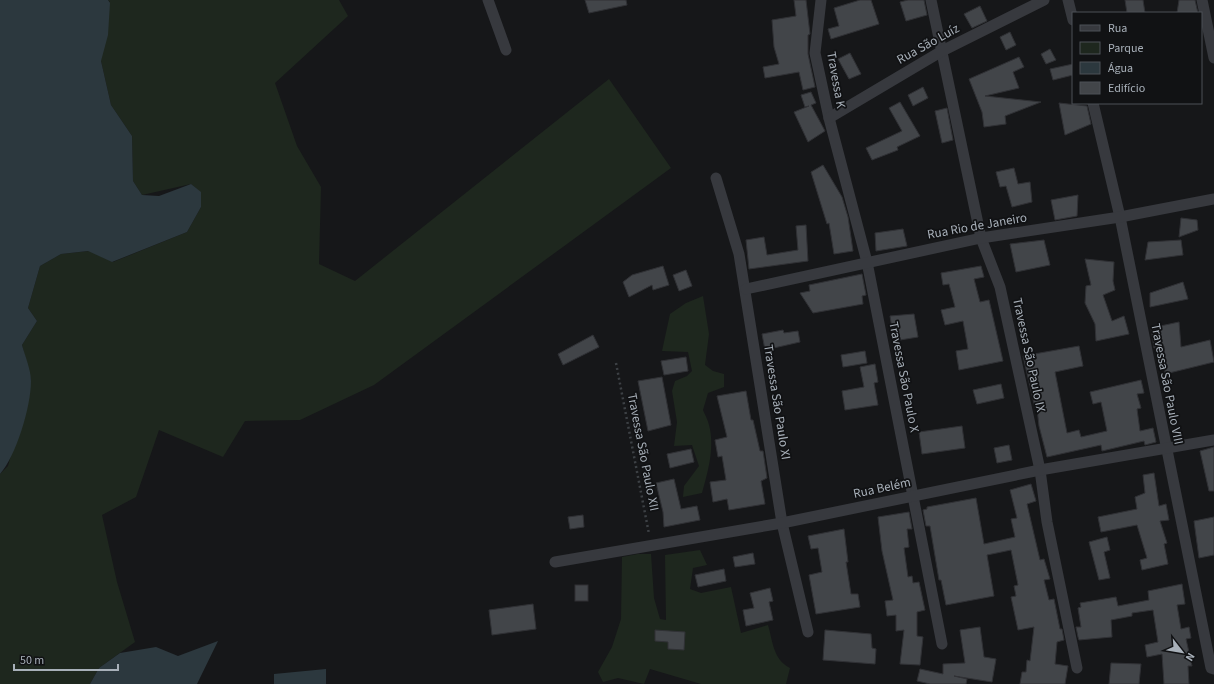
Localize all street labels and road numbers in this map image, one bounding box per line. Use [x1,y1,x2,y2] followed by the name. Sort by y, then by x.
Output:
[894,19,963,69] street label: Rua São Luíz
[822,50,850,110] street label: Travessa K
[926,208,1028,244] street label: Rua Rio de Janeiro
[1008,296,1050,414] street label: Travessa São Paulo IX
[884,320,924,434] street label: Travessa São Paulo X
[1146,322,1188,446] street label: Travessa São Paulo VIII
[759,343,795,461] street label: Travessa São Paulo XI
[623,392,663,512] street label: Travessa São Paulo XII
[852,473,912,503] street label: Rua Belém

